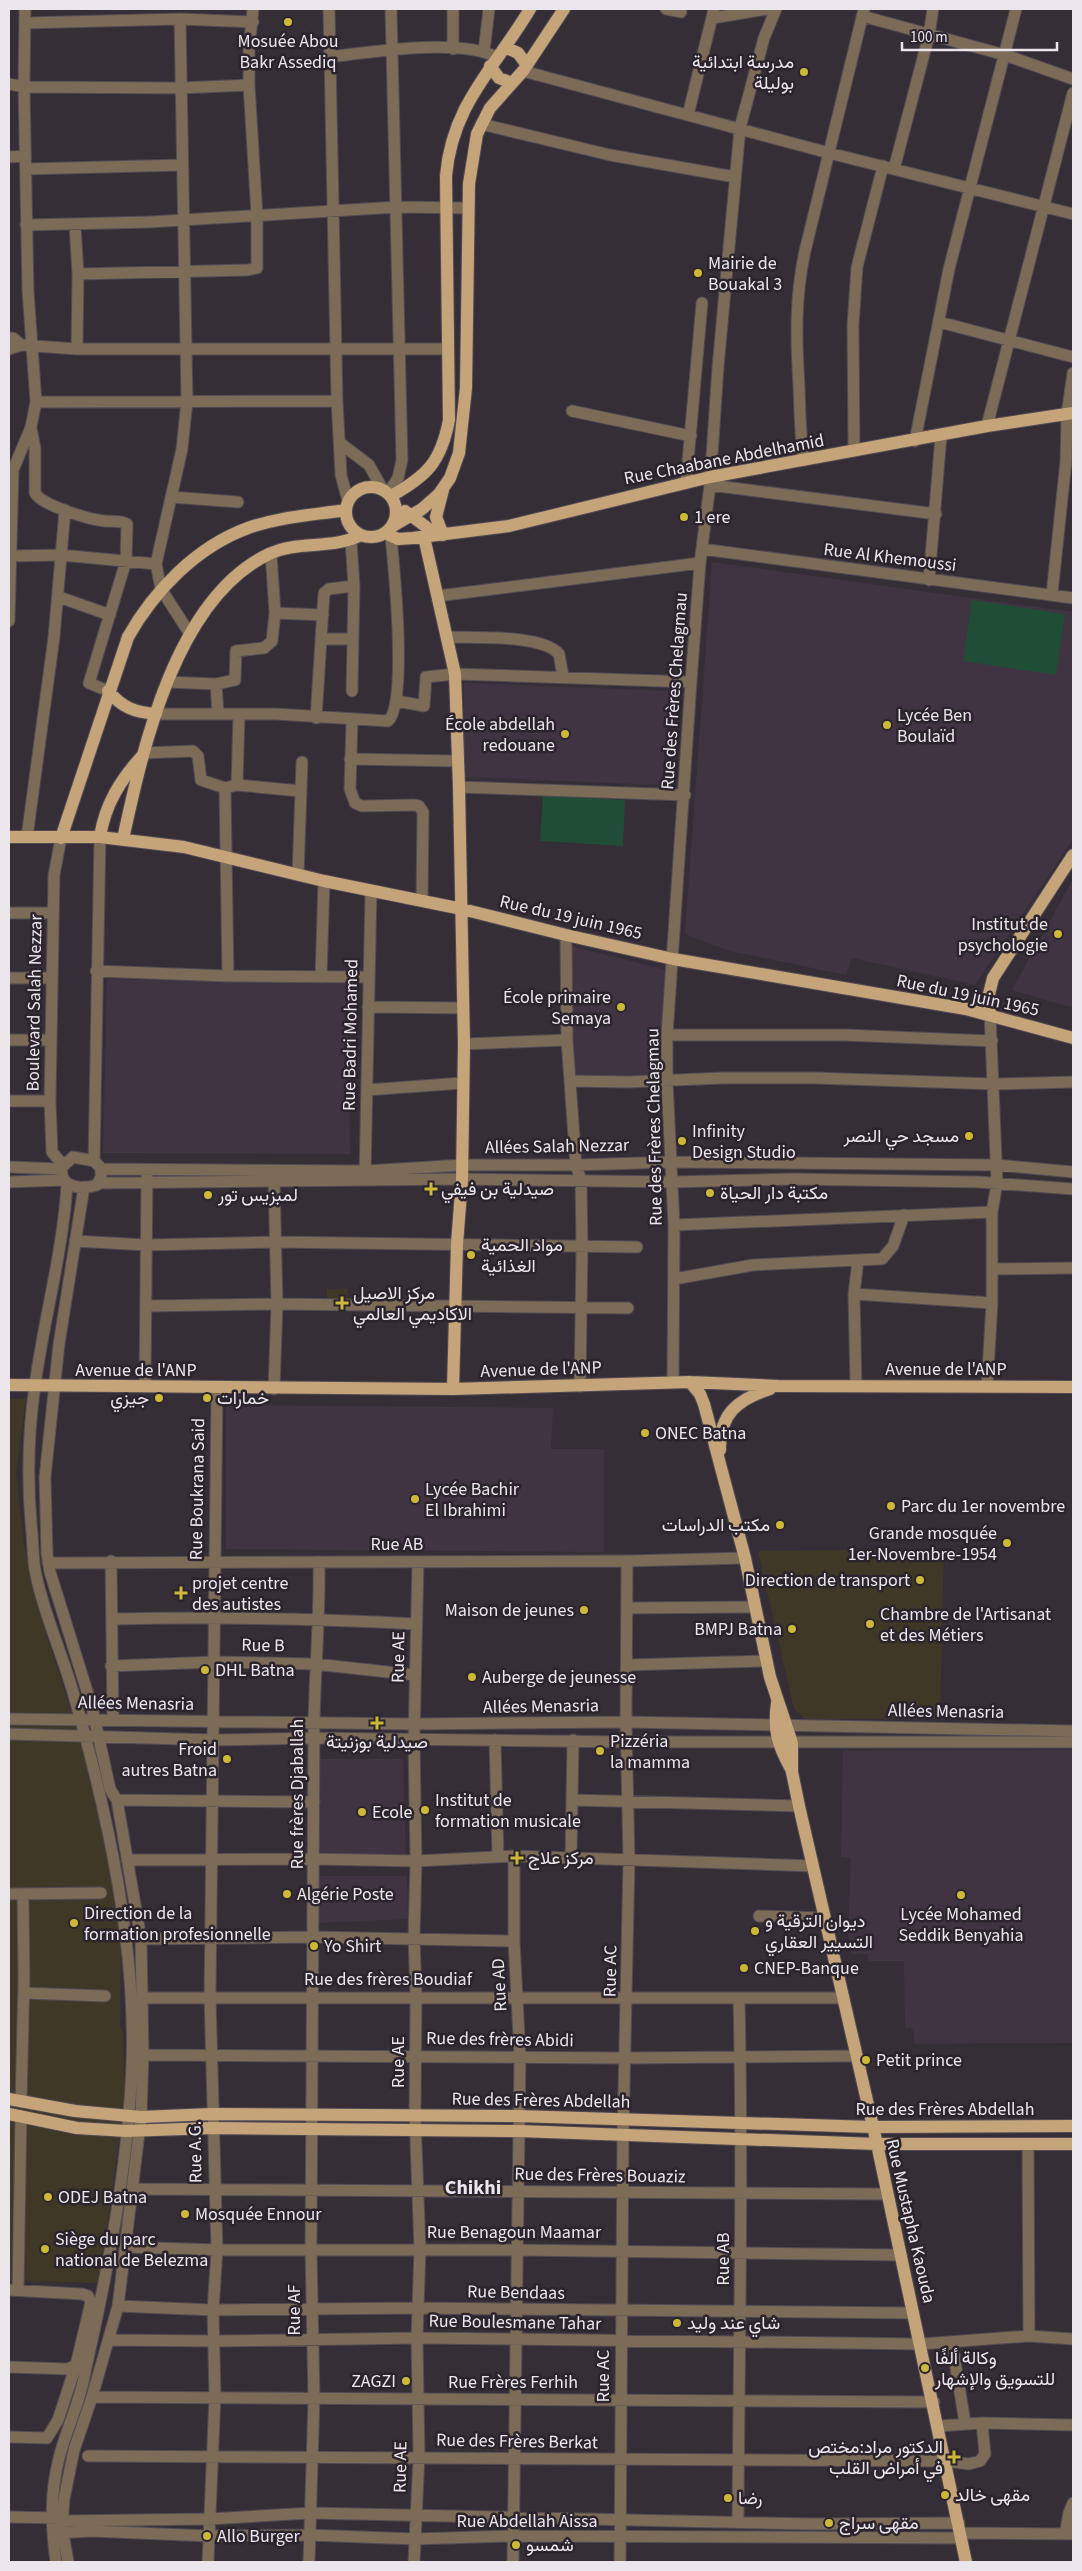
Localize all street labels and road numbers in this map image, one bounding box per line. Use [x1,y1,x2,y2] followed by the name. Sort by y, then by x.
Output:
[622,428,826,491] street label: Rue Chaabane Abdelhamid
[822,537,958,578] street label: Rue Al Khemoussi
[655,591,694,791] street label: Rue des Frères Chelagmau
[497,889,645,946] street label: Rue du 19 juin 1965
[20,914,49,1092] street label: Boulevard Salah Nezzar
[337,959,364,1111] street label: Rue Badri Mohamed
[894,968,1042,1023] street label: Rue du 19 juin 1965
[640,1028,669,1226] street label: Rue des Frères Chelagmau
[485,1133,630,1160] street label: Allées Salah Nezzar
[480,1355,602,1384] street label: Avenue de l'ANP
[885,1357,1007,1382] street label: Avenue de l'ANP
[75,1358,197,1383] street label: Avenue de l'ANP
[184,1418,211,1560] street label: Rue Boukrana Said
[371,1532,423,1557] street label: Rue AB
[386,1631,411,1683] street label: Rue AE
[241,1633,285,1658] street label: Rue B
[78,1690,194,1717] street label: Allées Menasria
[483,1693,599,1720] street label: Allées Menasria
[888,1698,1004,1725] street label: Allées Menasria
[285,1719,310,1869] street label: Rue frères Djaballah
[598,1945,623,1997] street label: Rue AC
[486,1958,513,2012] street label: Rue AD
[304,1967,473,1992] street label: Rue des frères Boudiaf
[426,2026,574,2053] street label: Rue des frères Abidi
[386,2036,411,2088] street label: Rue AE
[451,2086,631,2115] street label: Rue des Frères Abdellah
[856,2097,1034,2122] street label: Rue des Frères Abdellah
[182,2121,209,2183] street label: Rue A.G.
[879,2136,942,2306] street label: Rue Mustapha Kaouda
[514,2162,686,2189] street label: Rue des Frères Bouaziz
[427,2220,602,2245] street label: Rue Benagoun Maamar
[711,2233,736,2285] street label: Rue AB
[467,2279,565,2306] street label: Rue Bendaas
[282,2284,307,2336] street label: Rue AF
[428,2308,602,2337] street label: Rue Boulesmane Tahar
[591,2350,616,2402] street label: Rue AC
[448,2370,578,2395] street label: Rue Frères Ferhih
[436,2428,598,2455] street label: Rue des Frères Berkat
[388,2441,413,2493] street label: Rue AE
[456,2509,598,2534] street label: Rue Abdellah Aissa

